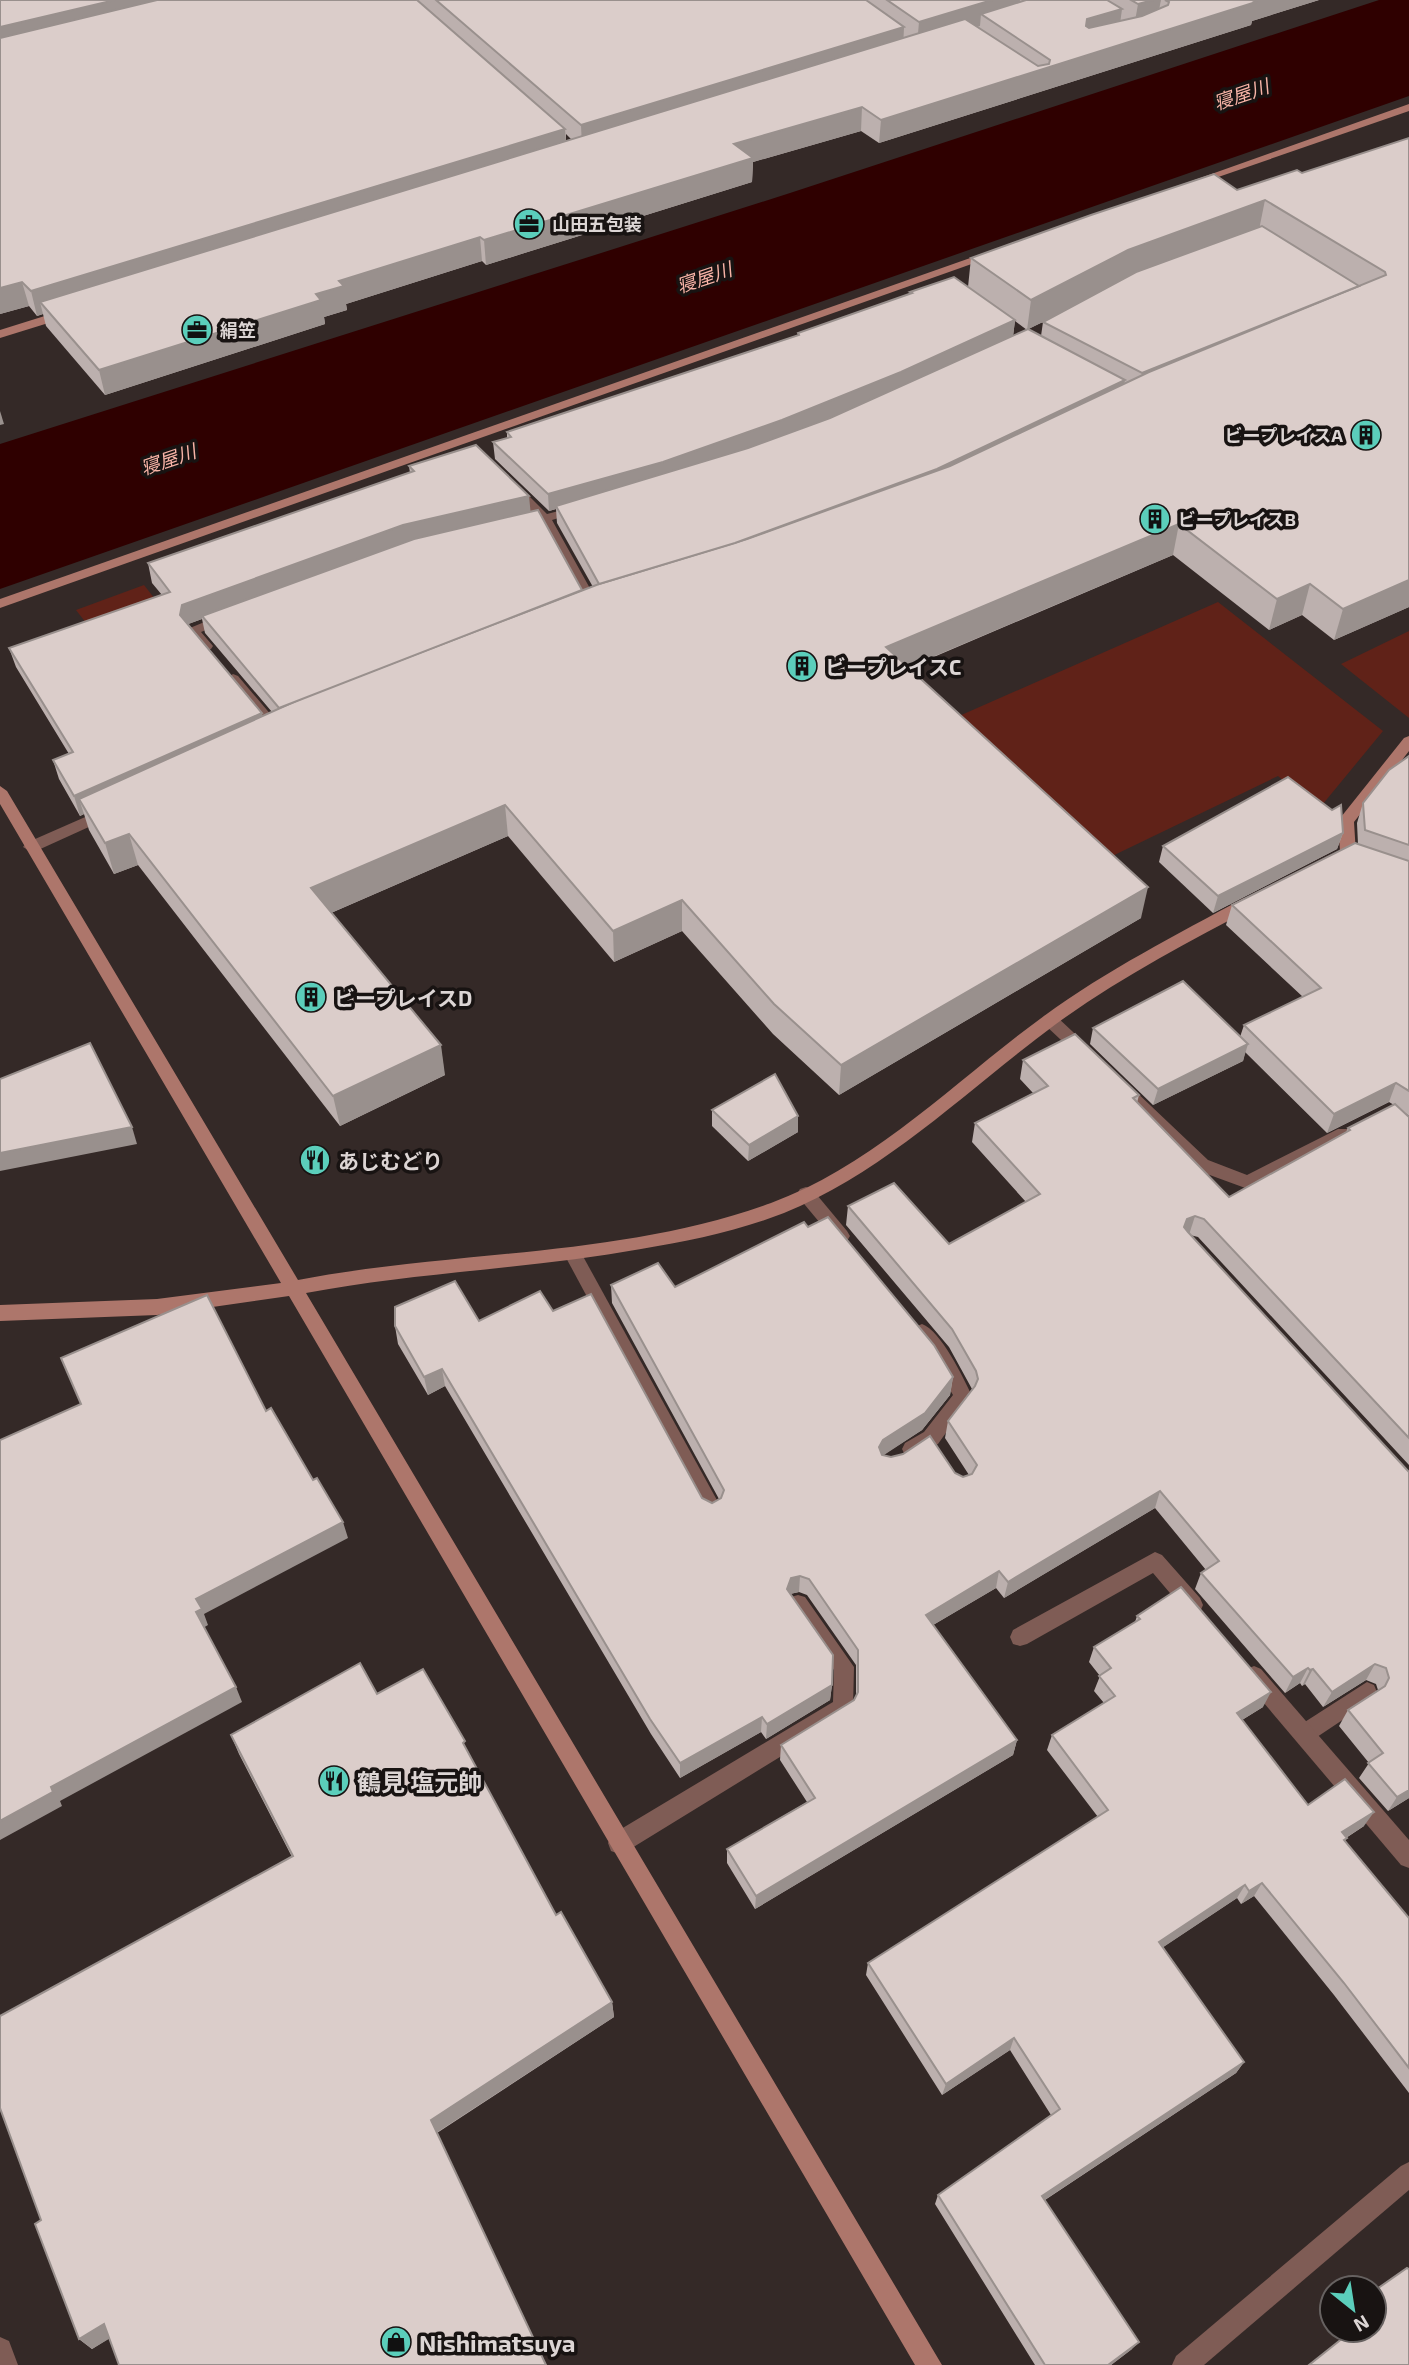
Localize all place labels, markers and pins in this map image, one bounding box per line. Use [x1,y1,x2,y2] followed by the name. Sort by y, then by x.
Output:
[512,207,546,241] office icon: 山田五包装
[552,213,642,235] place label: 山田五包装
[180,313,214,347] office icon: 絹笠
[220,319,256,341] place label: 絹笠
[1349,418,1383,452] building icon: ビープレイスA
[1225,424,1343,446] place label: ビープレイスA
[1138,502,1172,536] building icon: ビープレイスB
[1178,508,1296,530] place label: ビープレイスB
[785,649,819,683] building icon: ビープレイスC
[825,654,961,679] place label: ビープレイスC
[294,980,328,1014] building icon: ビープレイスD
[334,985,472,1010] place label: ビープレイスD
[298,1143,332,1177] restaurant icon: あじむどり
[338,1148,443,1173] place label: あじむどり
[317,1764,351,1798] restaurant icon: 鶴見 塩元帥
[357,1767,482,1796] place label: 鶴見 塩元帥
[379,2325,413,2359] shop icon: Nishimatsuya
[419,2328,575,2357] place label: Nishimatsuya

